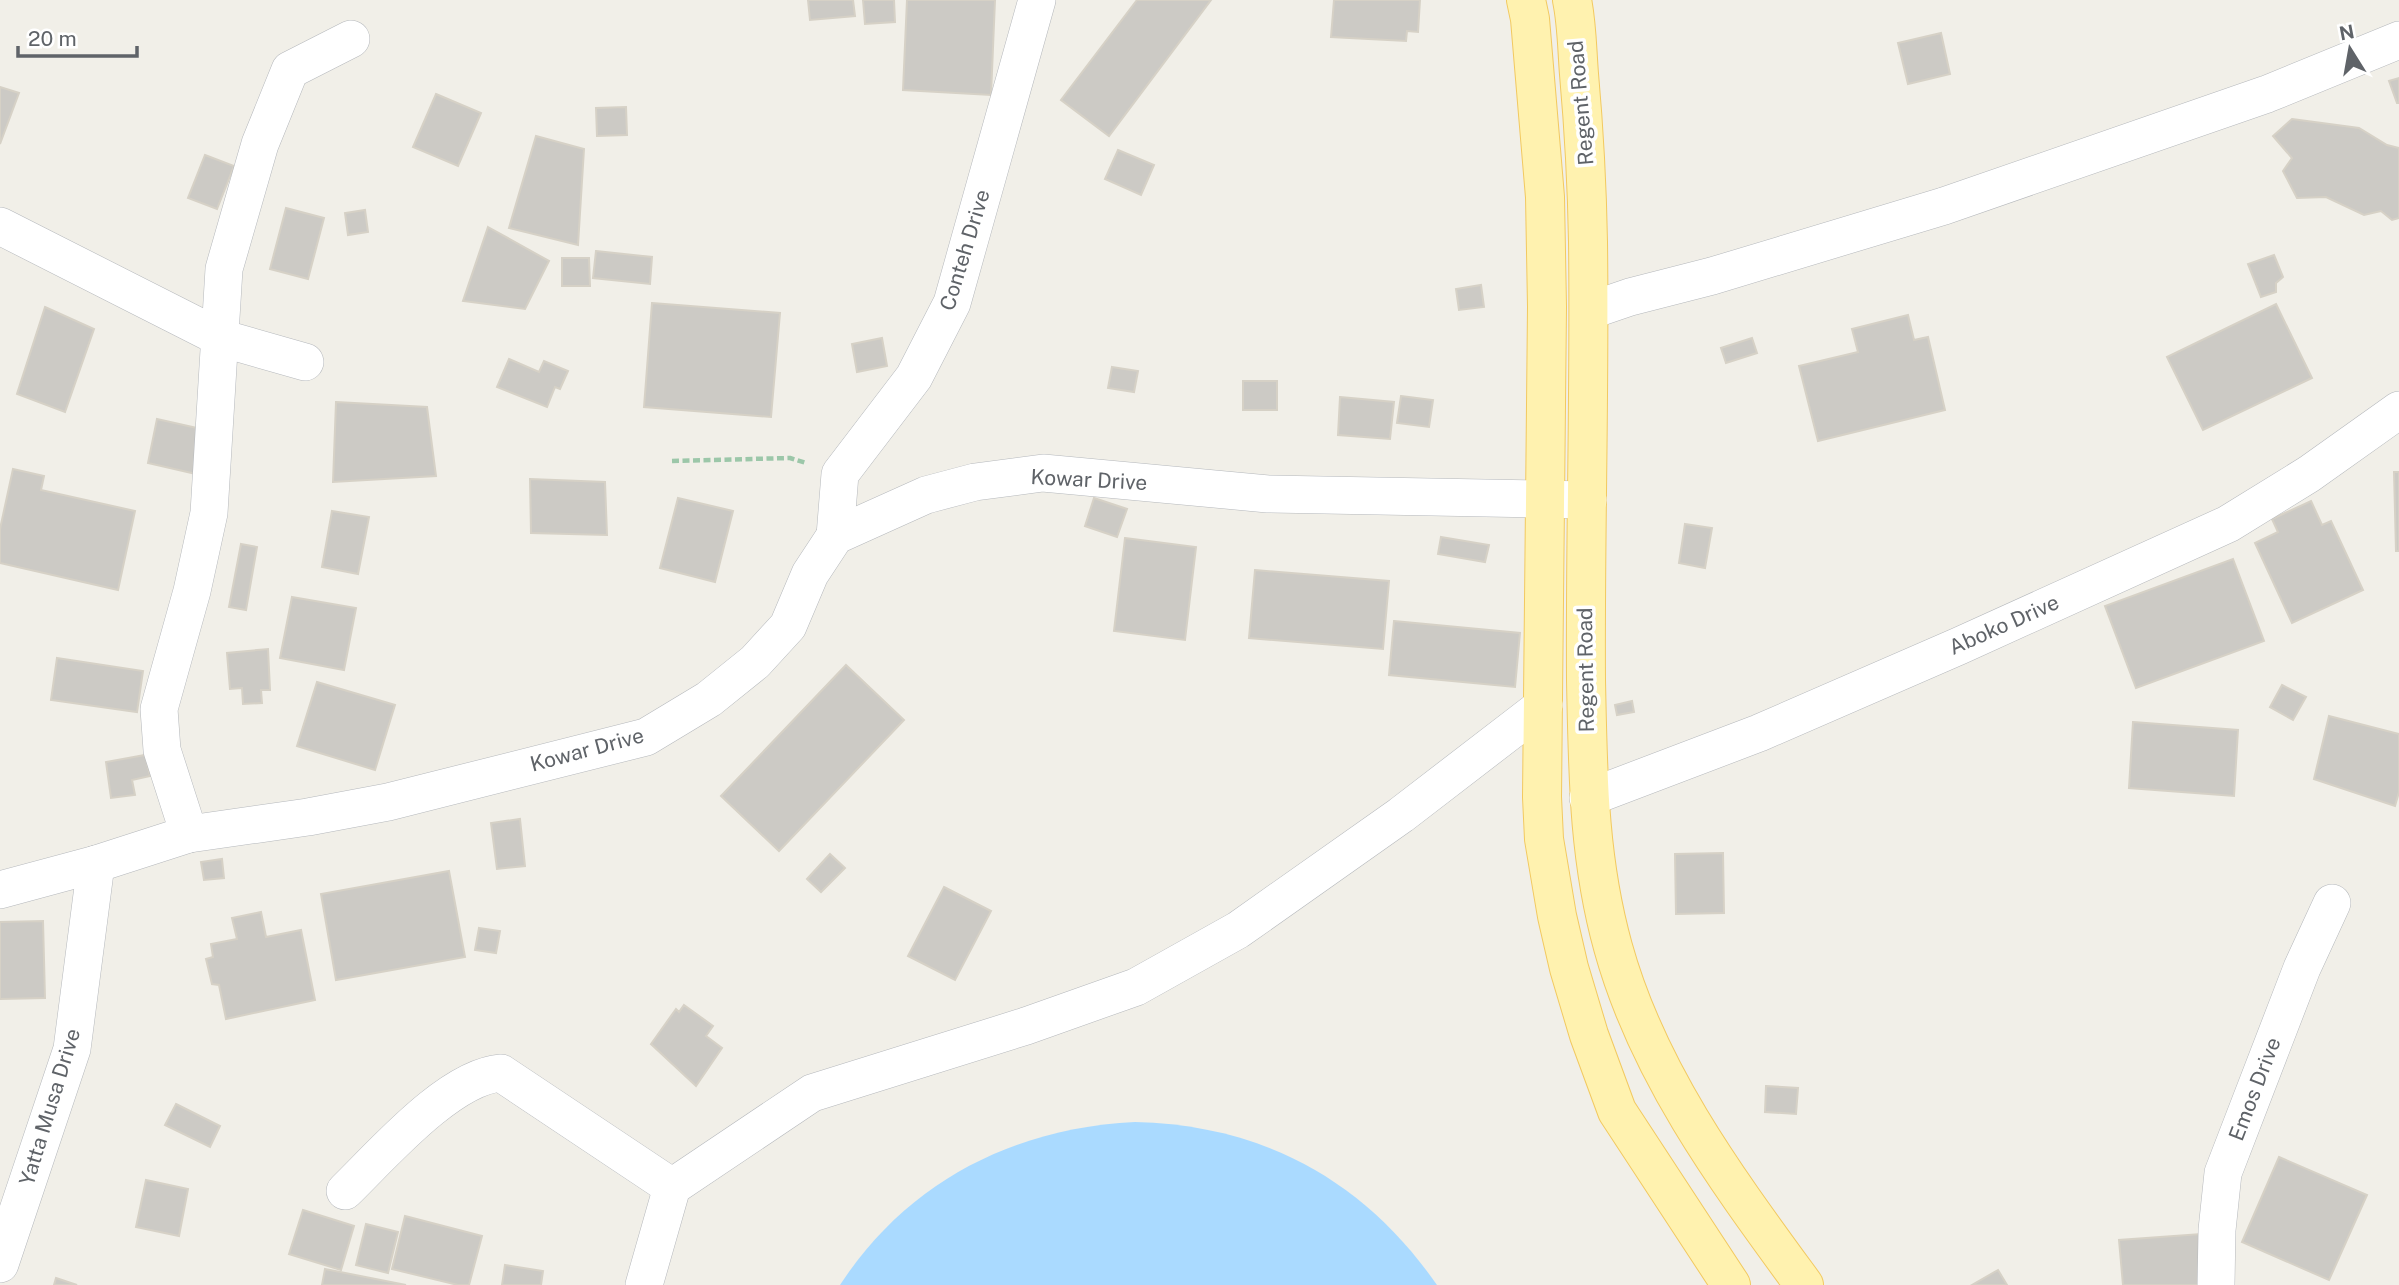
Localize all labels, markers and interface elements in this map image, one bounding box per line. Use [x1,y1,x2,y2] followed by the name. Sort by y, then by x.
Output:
[18,14,136,58] scale bar
[2315,14,2385,84] north arrow
[2337,20,2356,45] text: N
[28,26,77,51] text: 20 m
[1563,40,1598,166] street label: Regent Road
[934,186,995,313] street label: Conteh Drive
[1030,464,1148,495] street label: Kowar Drive
[1945,589,2063,660] street label: Aboko Drive
[1572,607,1599,733] street label: Regent Road
[527,722,646,777] street label: Kowar Drive
[14,1025,85,1188] street label: Yatta Musa Drive
[2223,1034,2286,1144] street label: Emos Drive

